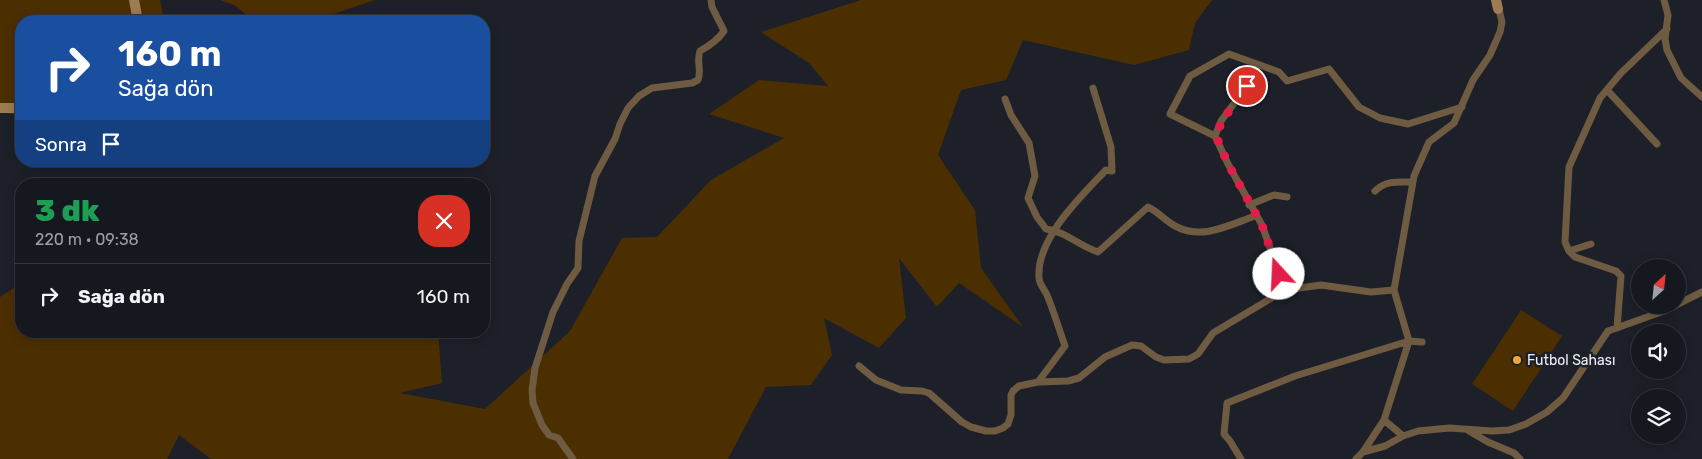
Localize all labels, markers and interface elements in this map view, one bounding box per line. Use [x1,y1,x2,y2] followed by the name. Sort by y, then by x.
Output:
[118,33,222,75] text: 160 m
[35,35,100,100] icon: right
[1226,65,1268,107] pin
[1233,72,1261,100] icon: arrive
[118,75,214,102] text: Sağa dön
[97,130,125,158] icon: arrive
[35,133,87,156] text: Sonra
[35,193,99,229] text: 3 dk
[418,195,470,247] button: close
[35,230,139,249] text: 220 m · 09:38
[1252,247,1304,299] position arrow
[1631,259,1686,314] north arrow
[1631,259,1686,444] map controls
[35,282,63,310] icon: right
[78,285,165,308] text: Sağa dön
[417,285,470,308] text: 160 m
[1631,324,1686,379] button: sound
[1527,352,1615,369] place label: Futbol Sahası
[1511,354,1523,366] marker: Futbol Sahası
[1631,389,1686,444] button: layers

